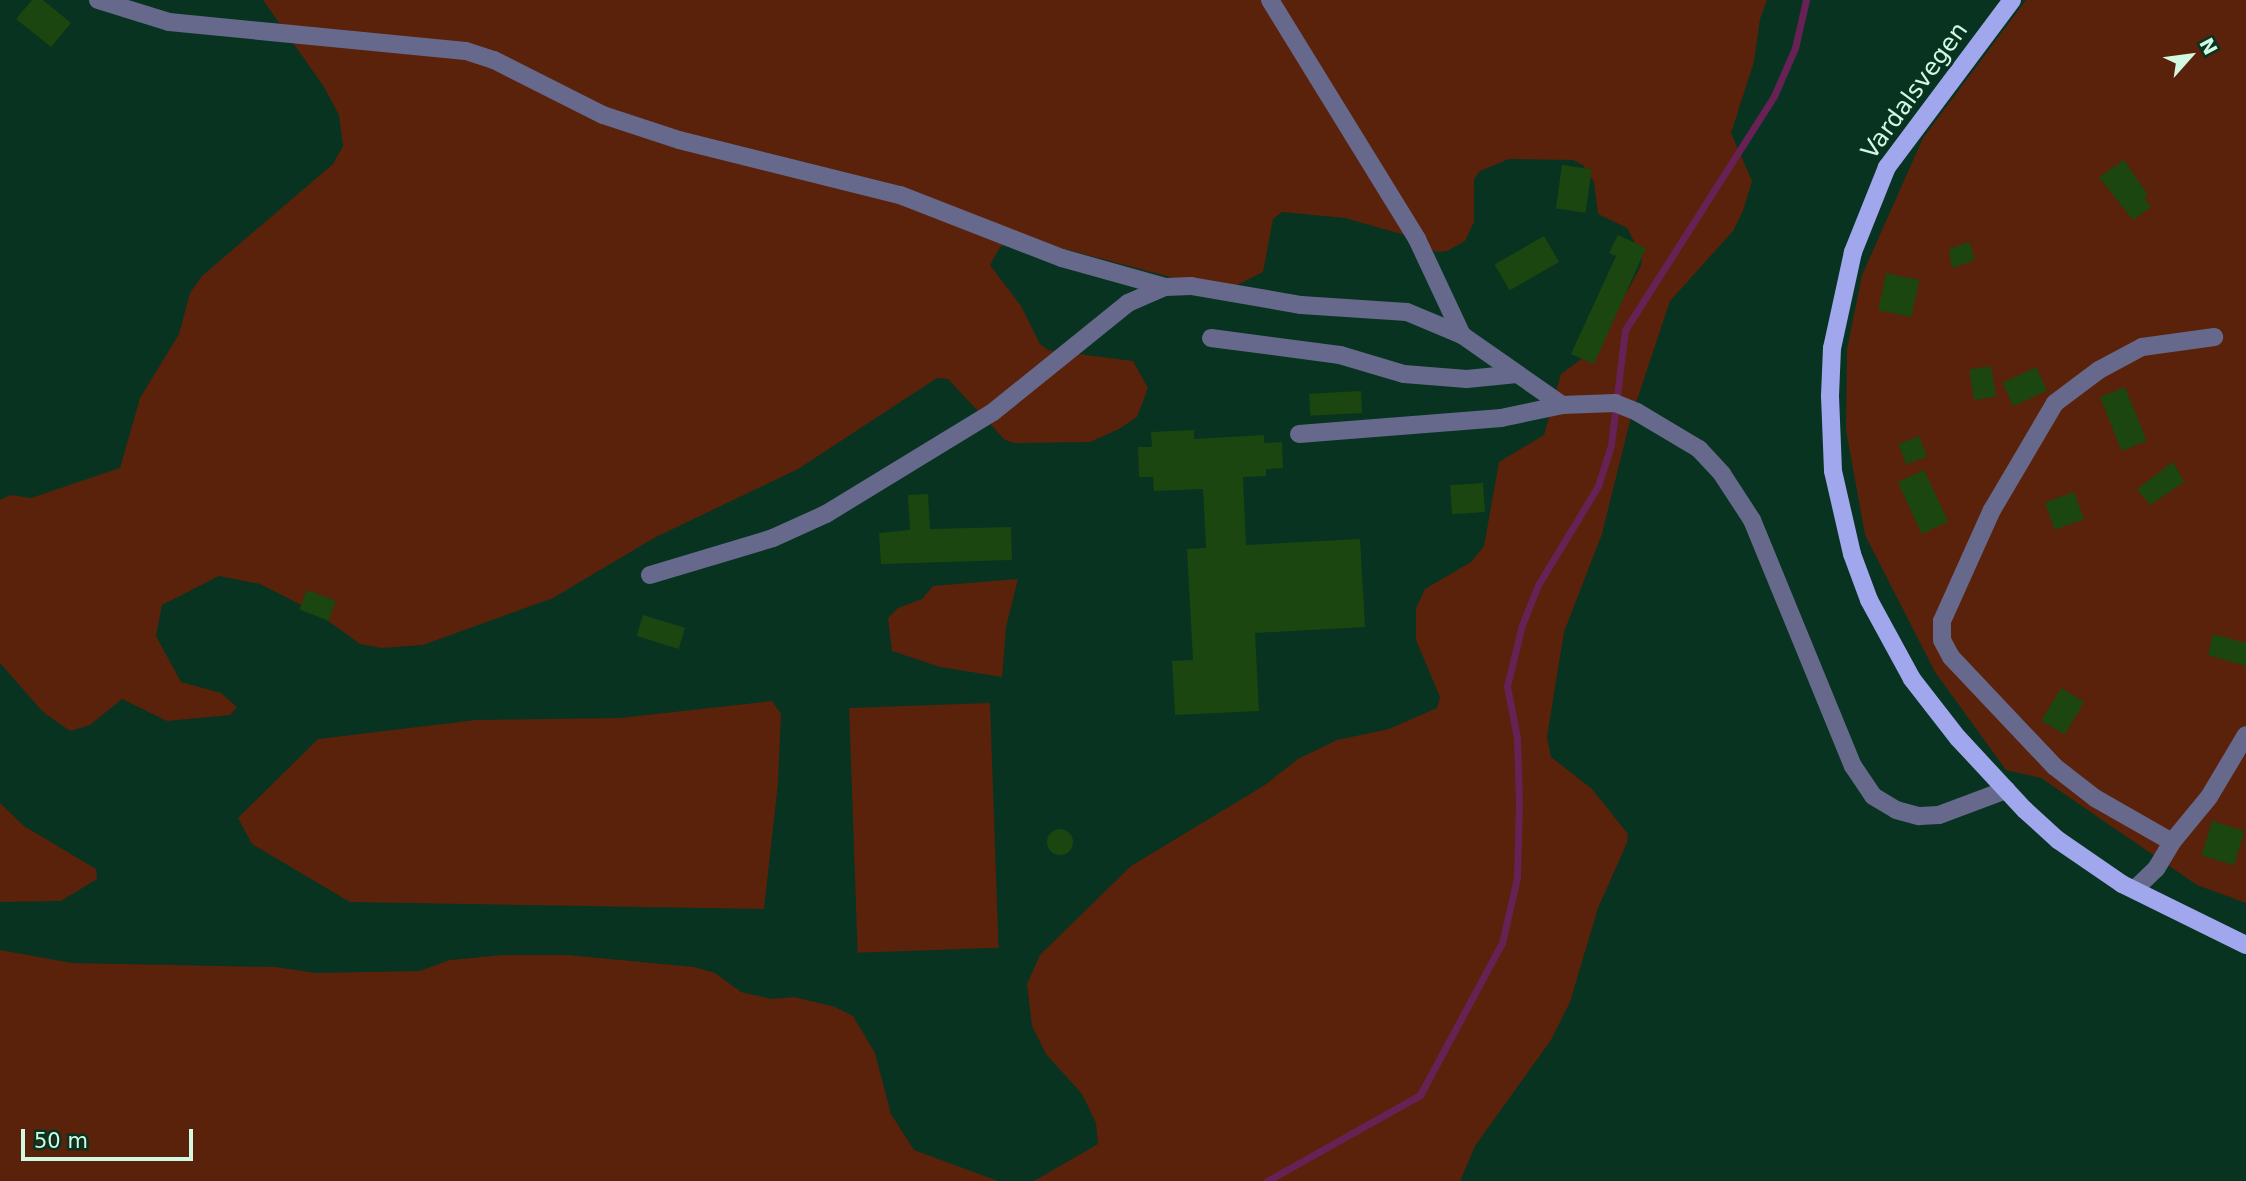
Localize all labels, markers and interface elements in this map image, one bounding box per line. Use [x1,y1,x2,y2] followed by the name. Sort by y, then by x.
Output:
[1856,17,1974,165] street label: Vardalsvegen
[2155,21,2225,91] north arrow
[2195,34,2222,58] text: N
[24,1114,196,1158] scale bar
[34,1129,88,1153] text: 50 m

